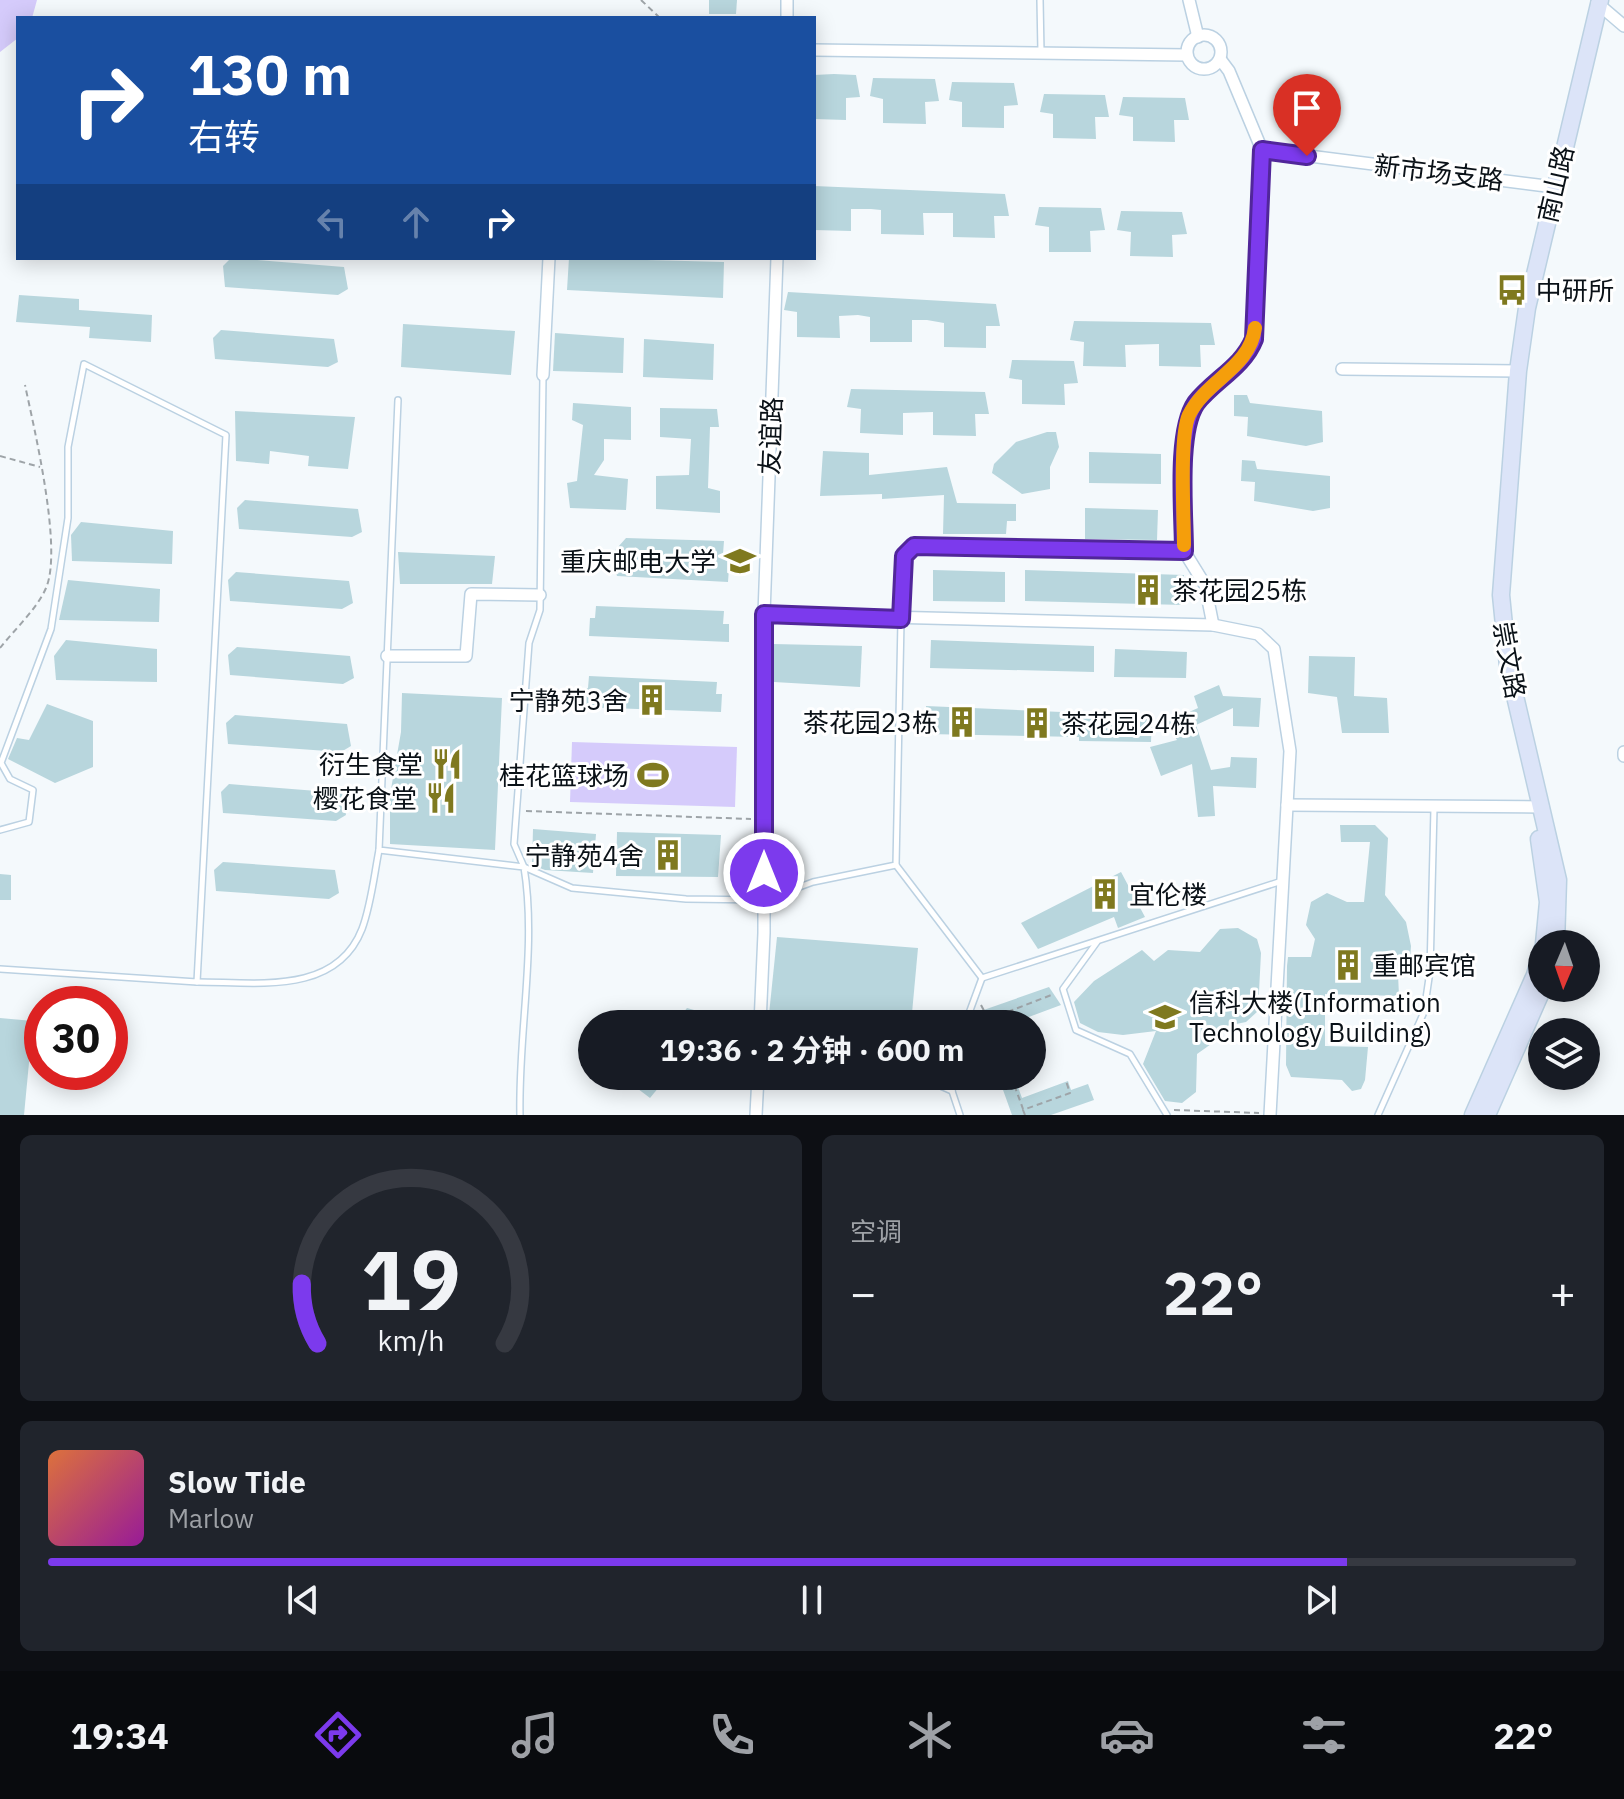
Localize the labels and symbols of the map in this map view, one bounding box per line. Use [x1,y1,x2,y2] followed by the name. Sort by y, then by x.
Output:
[1273,74,1341,156] pin
[1530,142,1580,226] street label: 南山路
[1372,147,1506,197] street label: 新市场支路
[1495,273,1529,307] bus stop icon: 中研所
[1536,273,1614,307] place label: 中研所
[752,396,788,476] street label: 友谊路
[560,544,716,578] place label: 重庆邮电大学
[723,544,757,578] school or university icon: 重庆邮电大学
[1131,573,1165,607] building icon: 茶花园25栋
[1172,573,1307,607] place label: 茶花园25栋
[1486,619,1534,701] street label: 崇文路
[508,683,628,717] place label: 宁静苑3舍
[635,683,669,717] building icon: 宁静苑3舍
[803,705,938,739] place label: 茶花园23栋
[945,705,979,739] building icon: 茶花园23栋
[1020,706,1054,740] building icon: 茶花园24栋
[1061,706,1196,740] place label: 茶花园24栋
[319,747,423,781] place label: 衍生食堂
[430,747,464,781] restaurant icon: 衍生食堂
[499,758,629,792] place label: 桂花篮球场
[636,758,670,792] sports icon: 桂花篮球场
[313,781,417,815] place label: 樱花食堂
[424,781,458,815] restaurant icon: 樱花食堂
[722,831,806,915] position arrow
[524,838,644,872] place label: 宁静苑4舍
[651,838,685,872] building icon: 宁静苑4舍
[1088,877,1122,911] building icon: 宜伦楼
[1129,877,1207,911] place label: 宜伦楼
[1528,930,1600,1002] north arrow
[1331,948,1365,982] building icon: 重邮宾馆
[1372,948,1476,982] place label: 重邮宾馆
[1189,985,1441,1049] place label: 信科大楼(Information Technology Building)
[24,986,128,1090] speed limit sign: 30
[1148,1000,1182,1034] school or university icon: 信科大楼(Information Technology Building)

